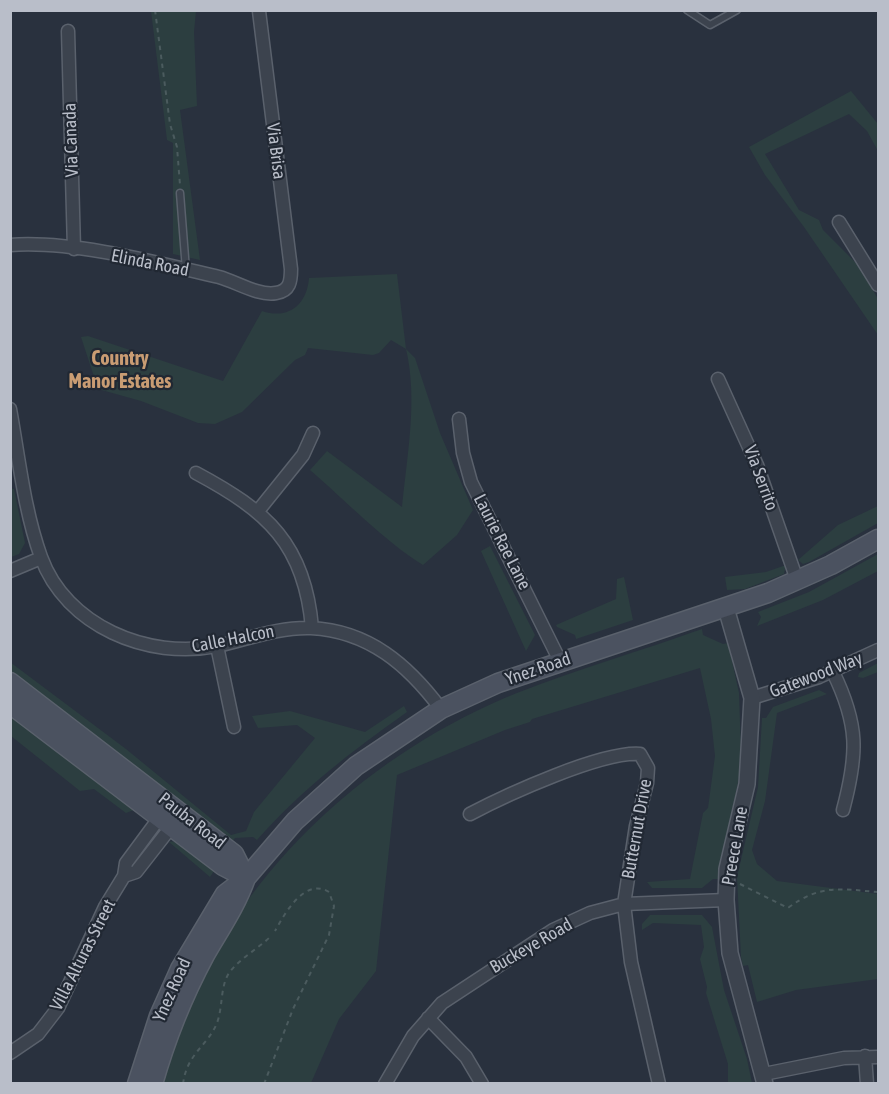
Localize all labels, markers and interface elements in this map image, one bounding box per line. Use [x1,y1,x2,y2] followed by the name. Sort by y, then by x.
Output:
[59,103,83,177] street label: Via Canada
[262,122,290,180] street label: Via Brisa
[109,245,191,281] street label: Elinda Road
[69,347,171,394] district label: Country Manor Estates
[739,442,783,514] street label: Via Serrito
[469,491,535,593] street label: Laurie Rae Lane
[190,620,276,658] street label: Calle Halcon
[767,647,865,703] street label: Gatewood Way
[503,648,573,690] street label: Ynez Road
[618,777,656,881] street label: Butternut Drive
[154,788,230,854] street label: Pauba Road
[717,805,753,887] street label: Preece Lane
[46,896,120,1014] street label: Villa Alturas Street
[486,914,576,978] street label: Buckeye Road
[148,955,196,1025] street label: Ynez Road

